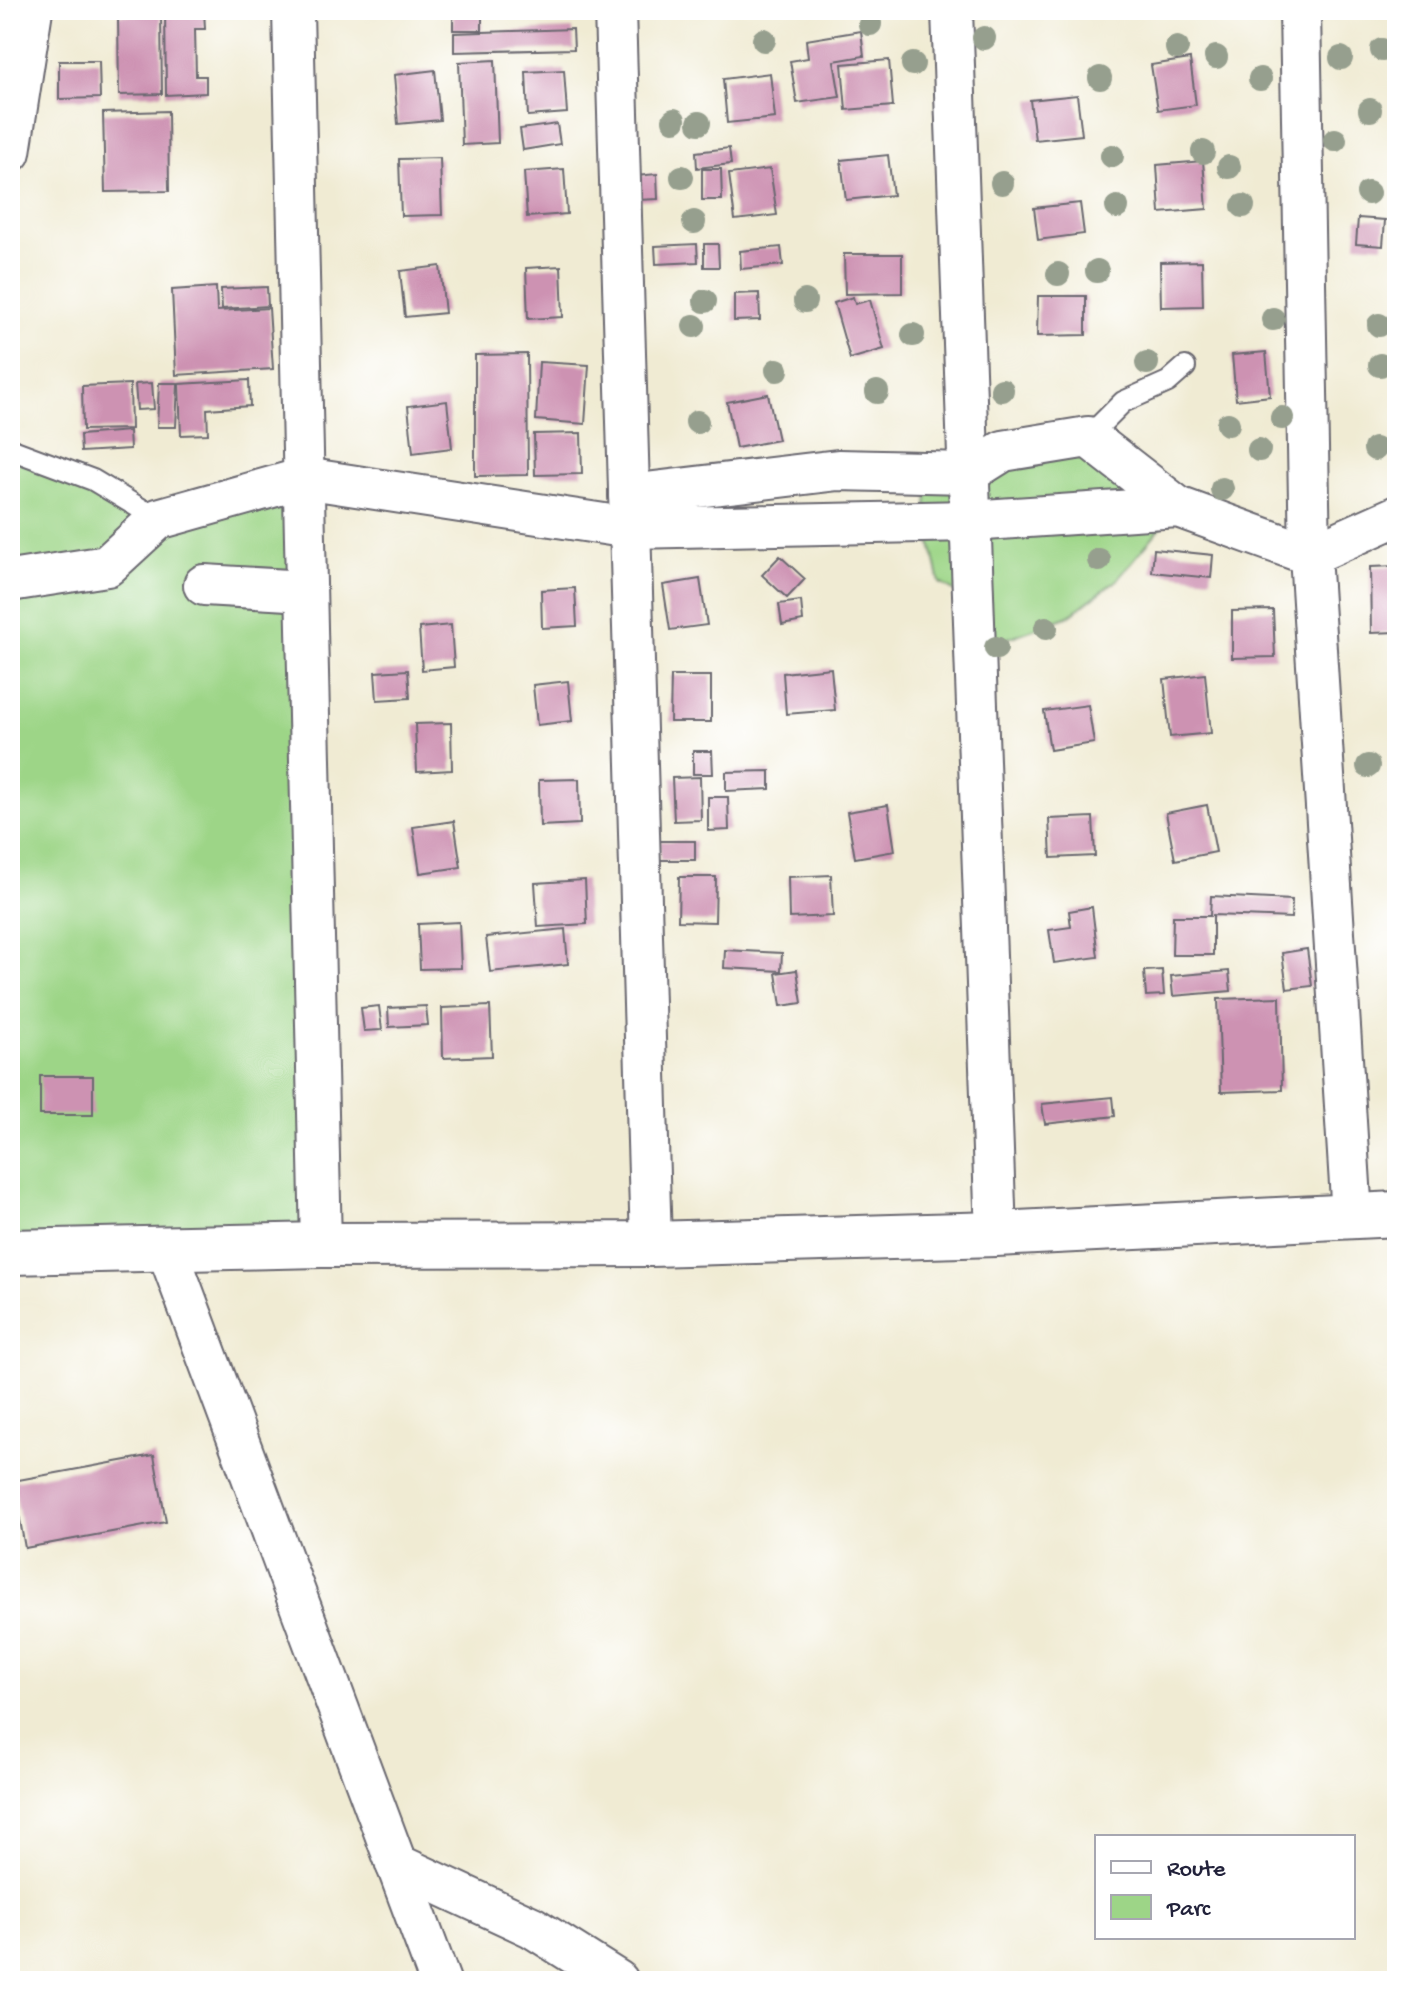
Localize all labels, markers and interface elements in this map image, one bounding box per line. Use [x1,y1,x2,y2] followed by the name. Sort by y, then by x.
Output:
[1095,1835,1355,1939] legend
[1167,1856,1226,1885] text: Route
[1166,1896,1211,1925] text: Parc

